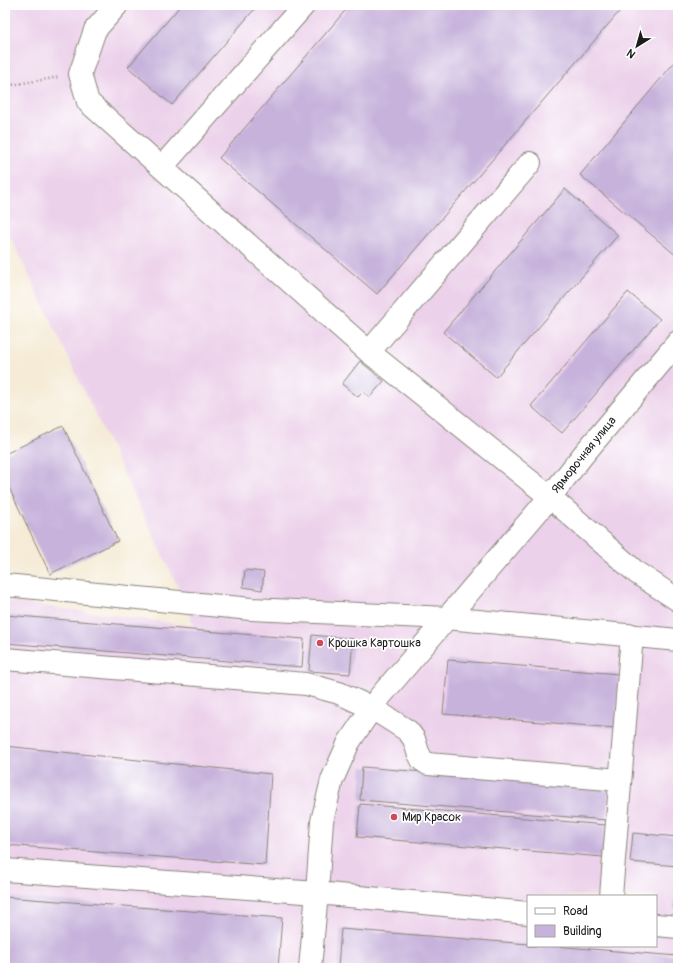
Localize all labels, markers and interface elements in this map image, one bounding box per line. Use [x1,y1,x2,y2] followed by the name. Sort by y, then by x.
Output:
[617,26,657,66] north arrow
[624,46,638,61] text: N
[548,413,620,497] street label: Ярморочная улица
[328,636,421,651] place label: Крошка Картошка
[315,638,325,648] marker: Крошка Картошка
[402,810,461,825] place label: Мир Красок
[389,812,399,822] marker: Мир Красок
[527,895,657,947] legend
[563,904,588,919] text: Road
[563,924,602,939] text: Building

